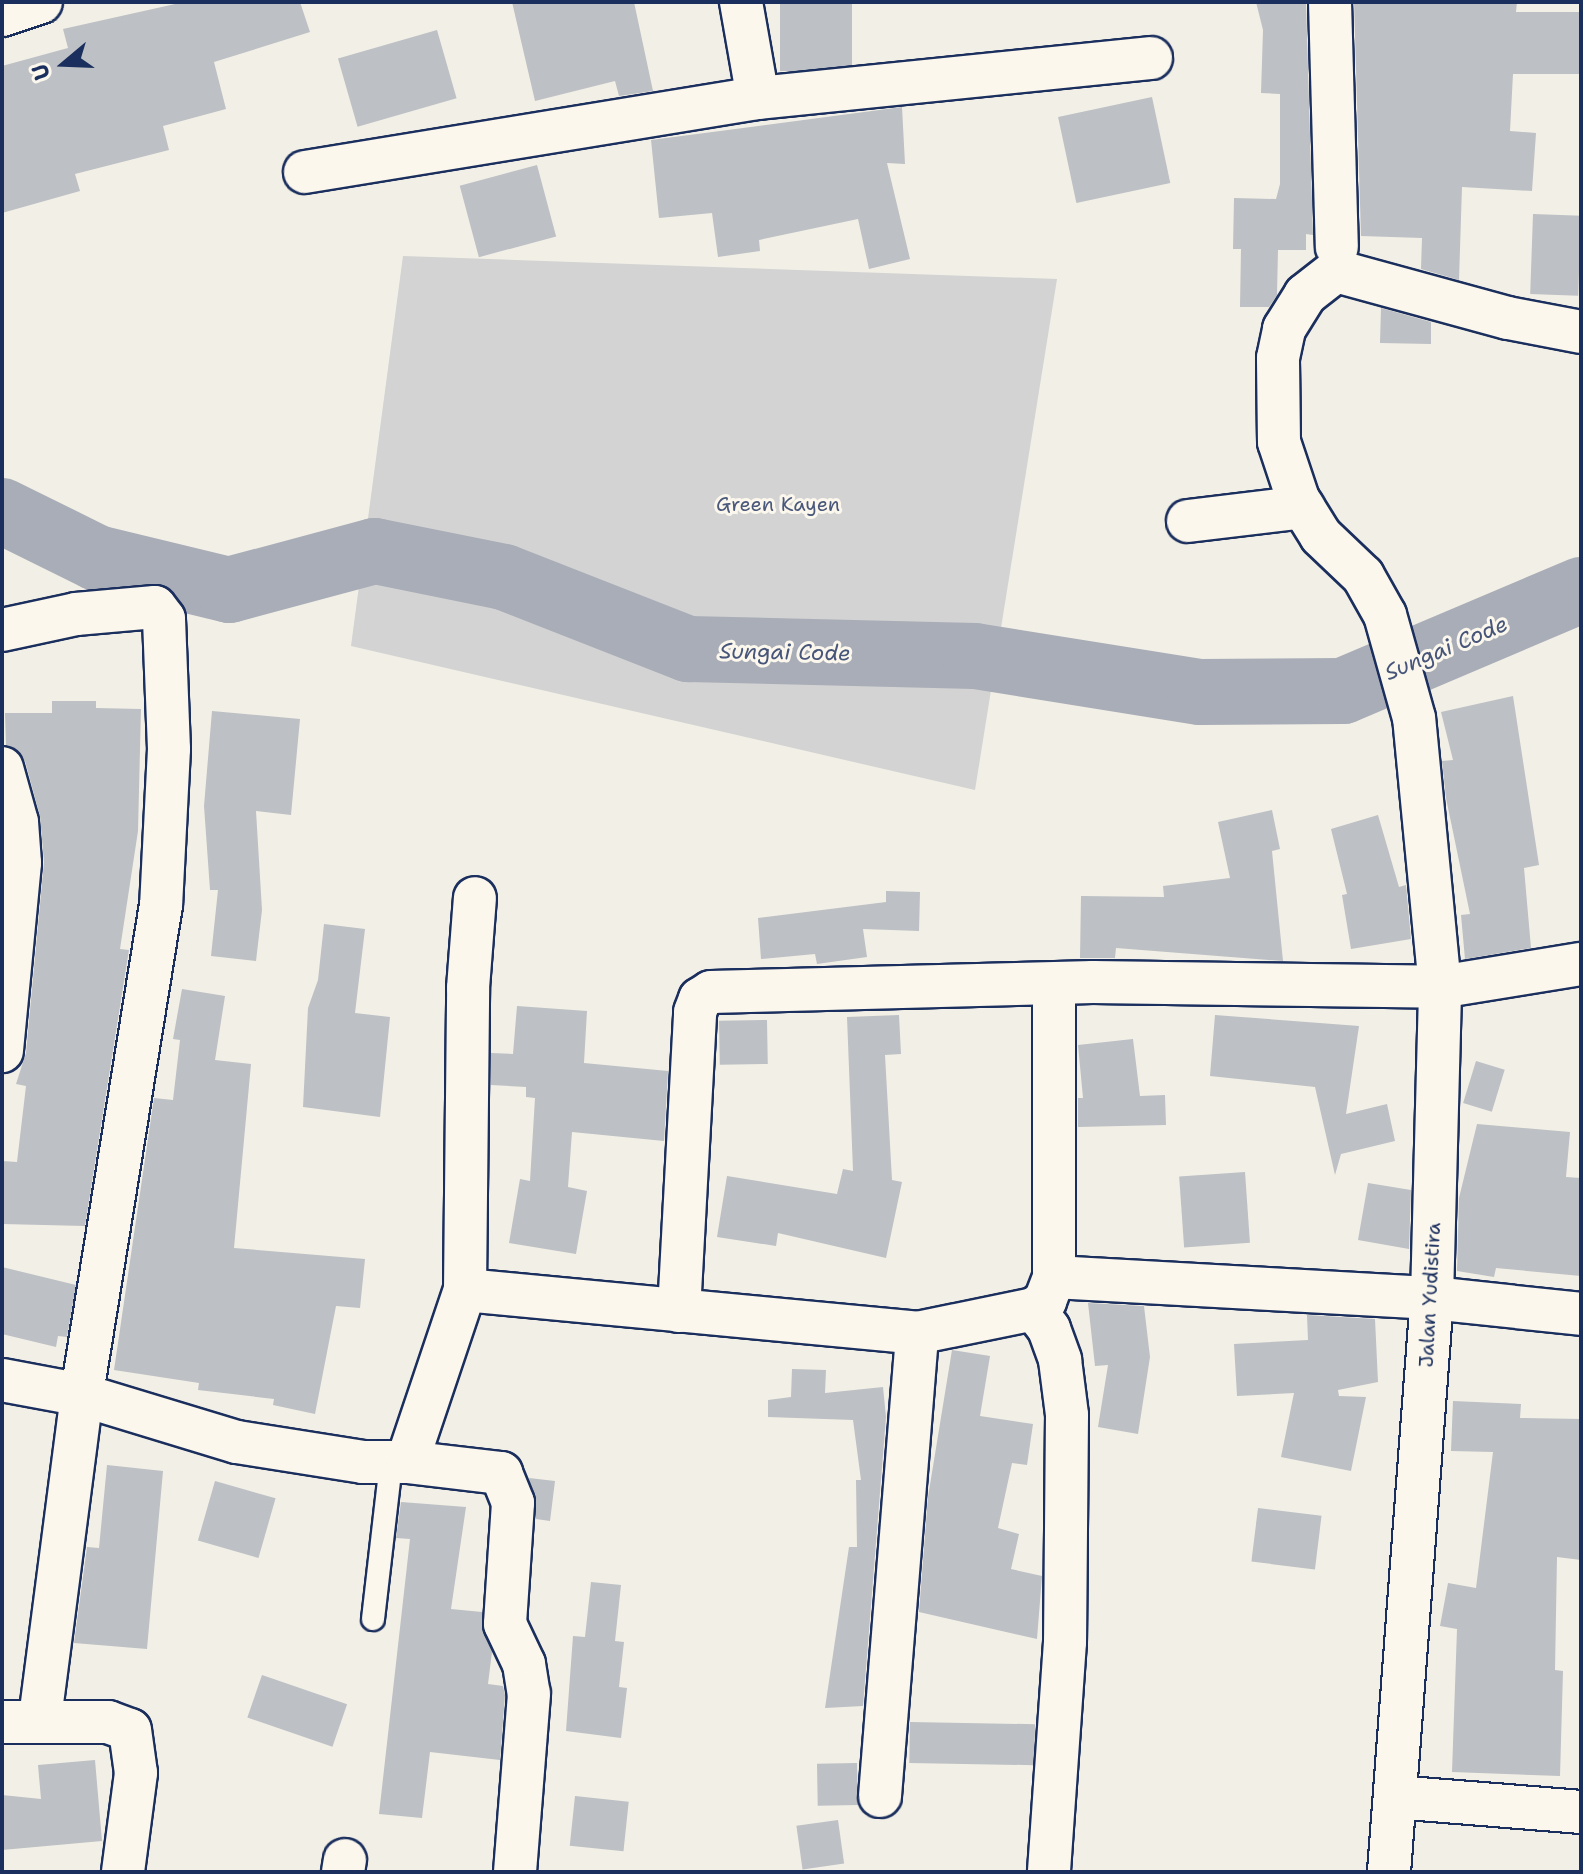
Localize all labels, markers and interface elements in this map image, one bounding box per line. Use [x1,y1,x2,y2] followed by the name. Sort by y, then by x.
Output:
[24,24,104,104] north arrow
[25,60,57,84] text: U
[716,492,840,516] park label: Green Kayen
[1380,610,1512,686] water label: Sungai Code
[719,638,851,666] water label: Sungai Code
[1414,1222,1446,1368] street label: Jalan Yudistira

